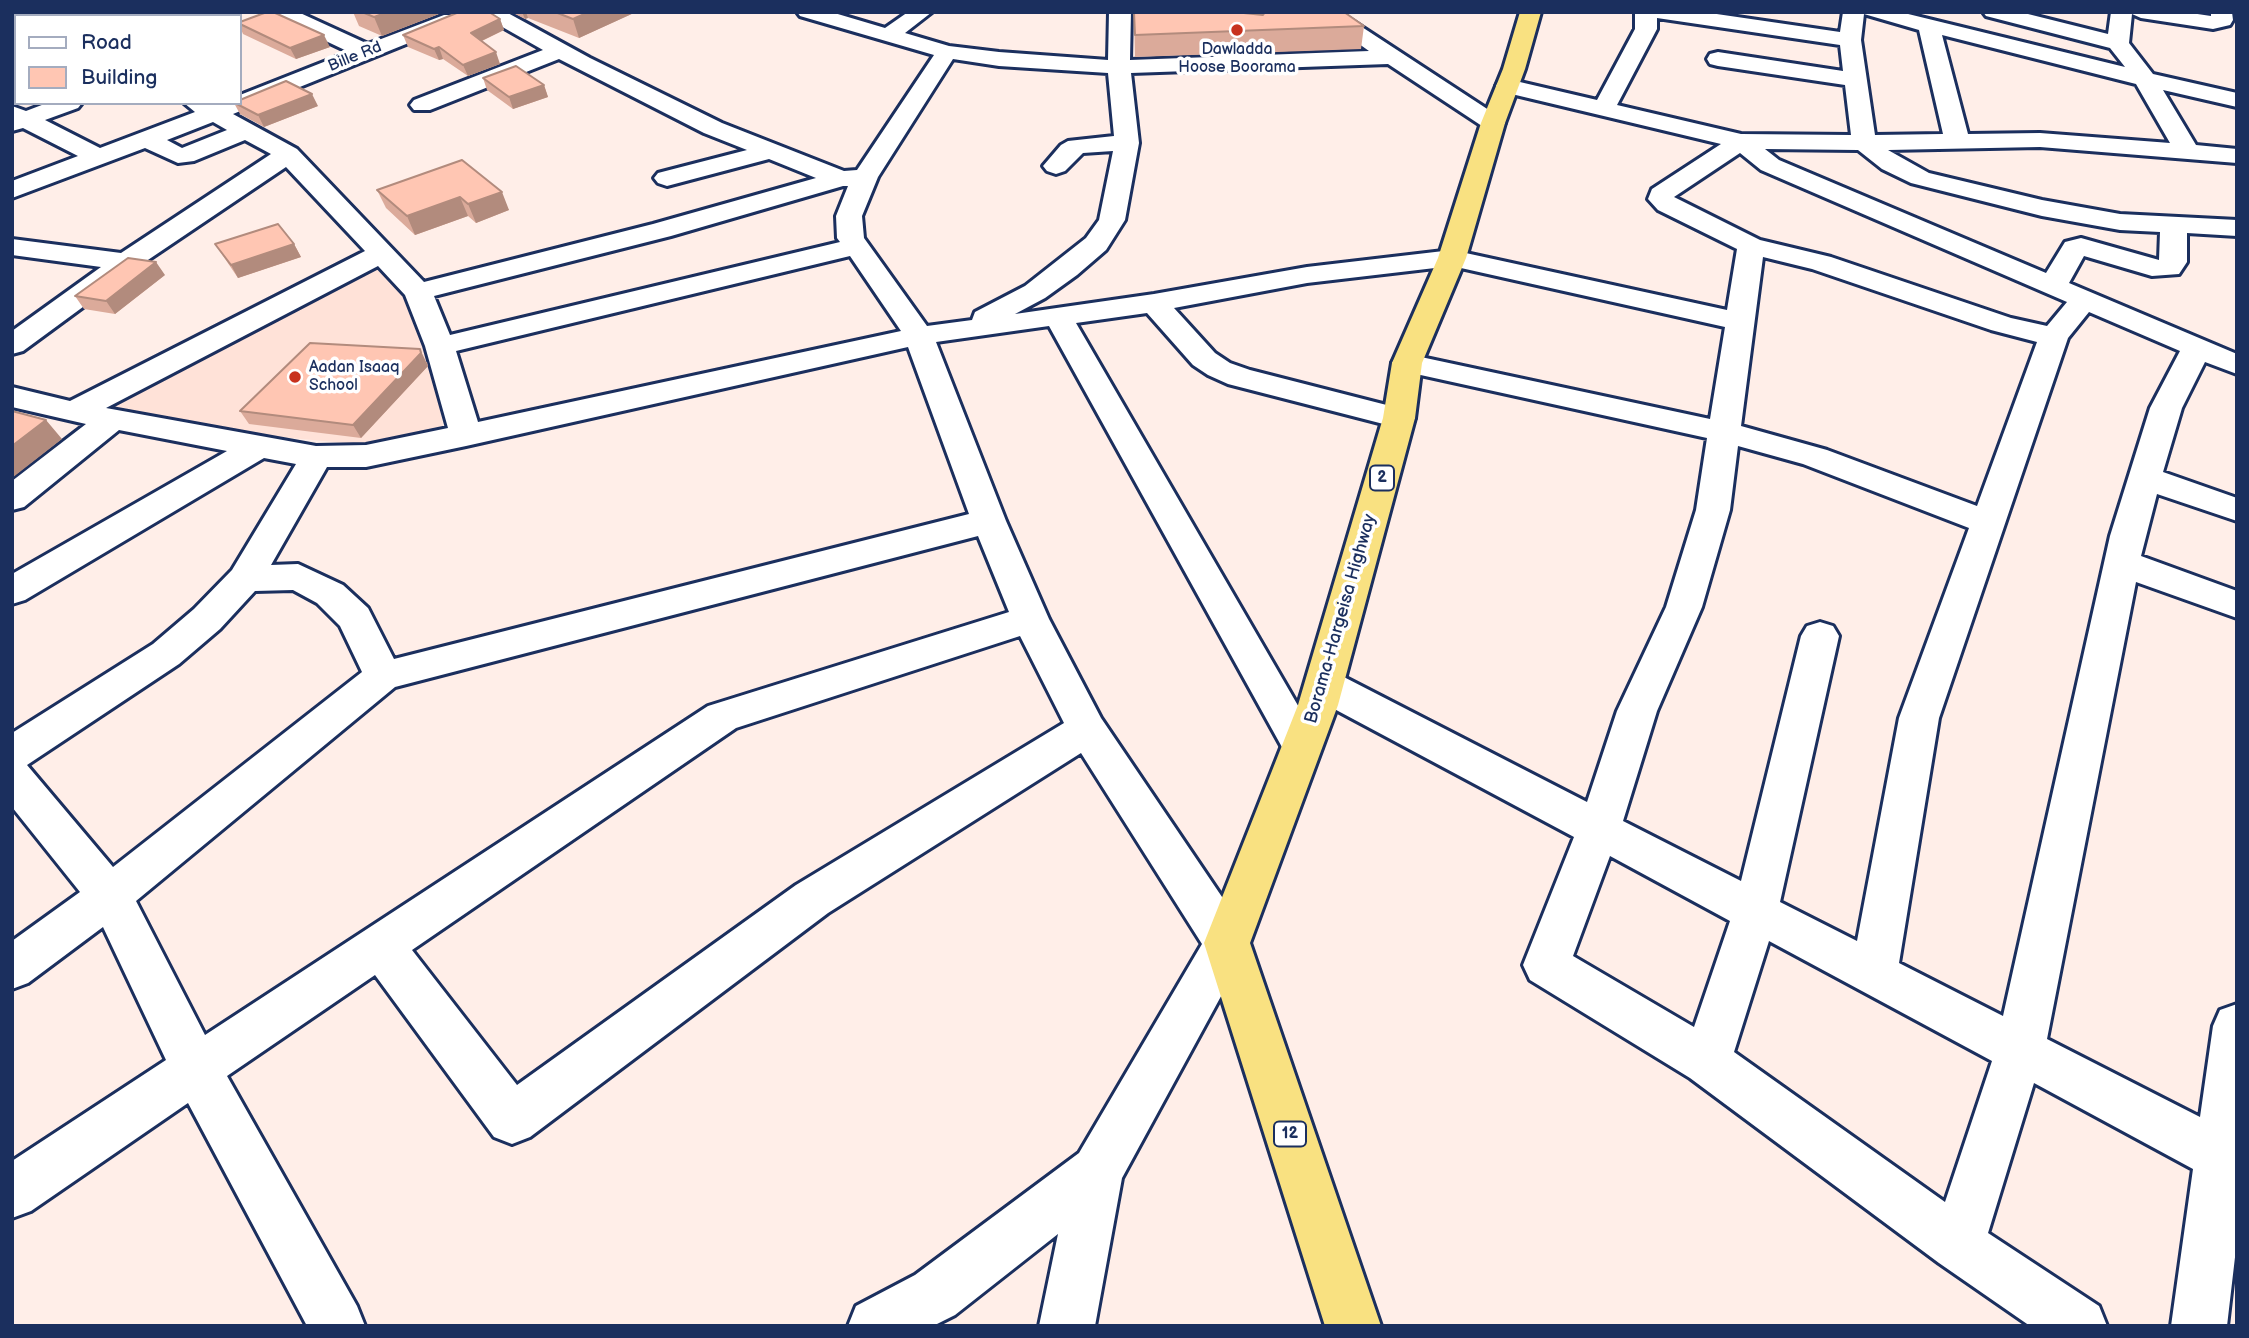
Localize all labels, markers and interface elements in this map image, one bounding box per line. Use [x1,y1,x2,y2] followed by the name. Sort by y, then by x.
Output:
[14,14,242,105] legend
[1229,22,1245,38] marker: Dawladda Hoose Boorama
[81,30,132,55] text: Road
[325,38,385,76] street label: Bille Rd
[1178,40,1296,78] place label: Dawladda Hoose Boorama
[81,65,157,90] text: Building
[309,358,399,396] place label: Aadan Isaaq School
[287,369,303,385] marker: Aadan Isaaq School
[1370,466,1394,491] road number: 2
[1301,512,1381,726] street label: Borama-Hargeisa Highway
[1274,1122,1306,1146] road number: 12

